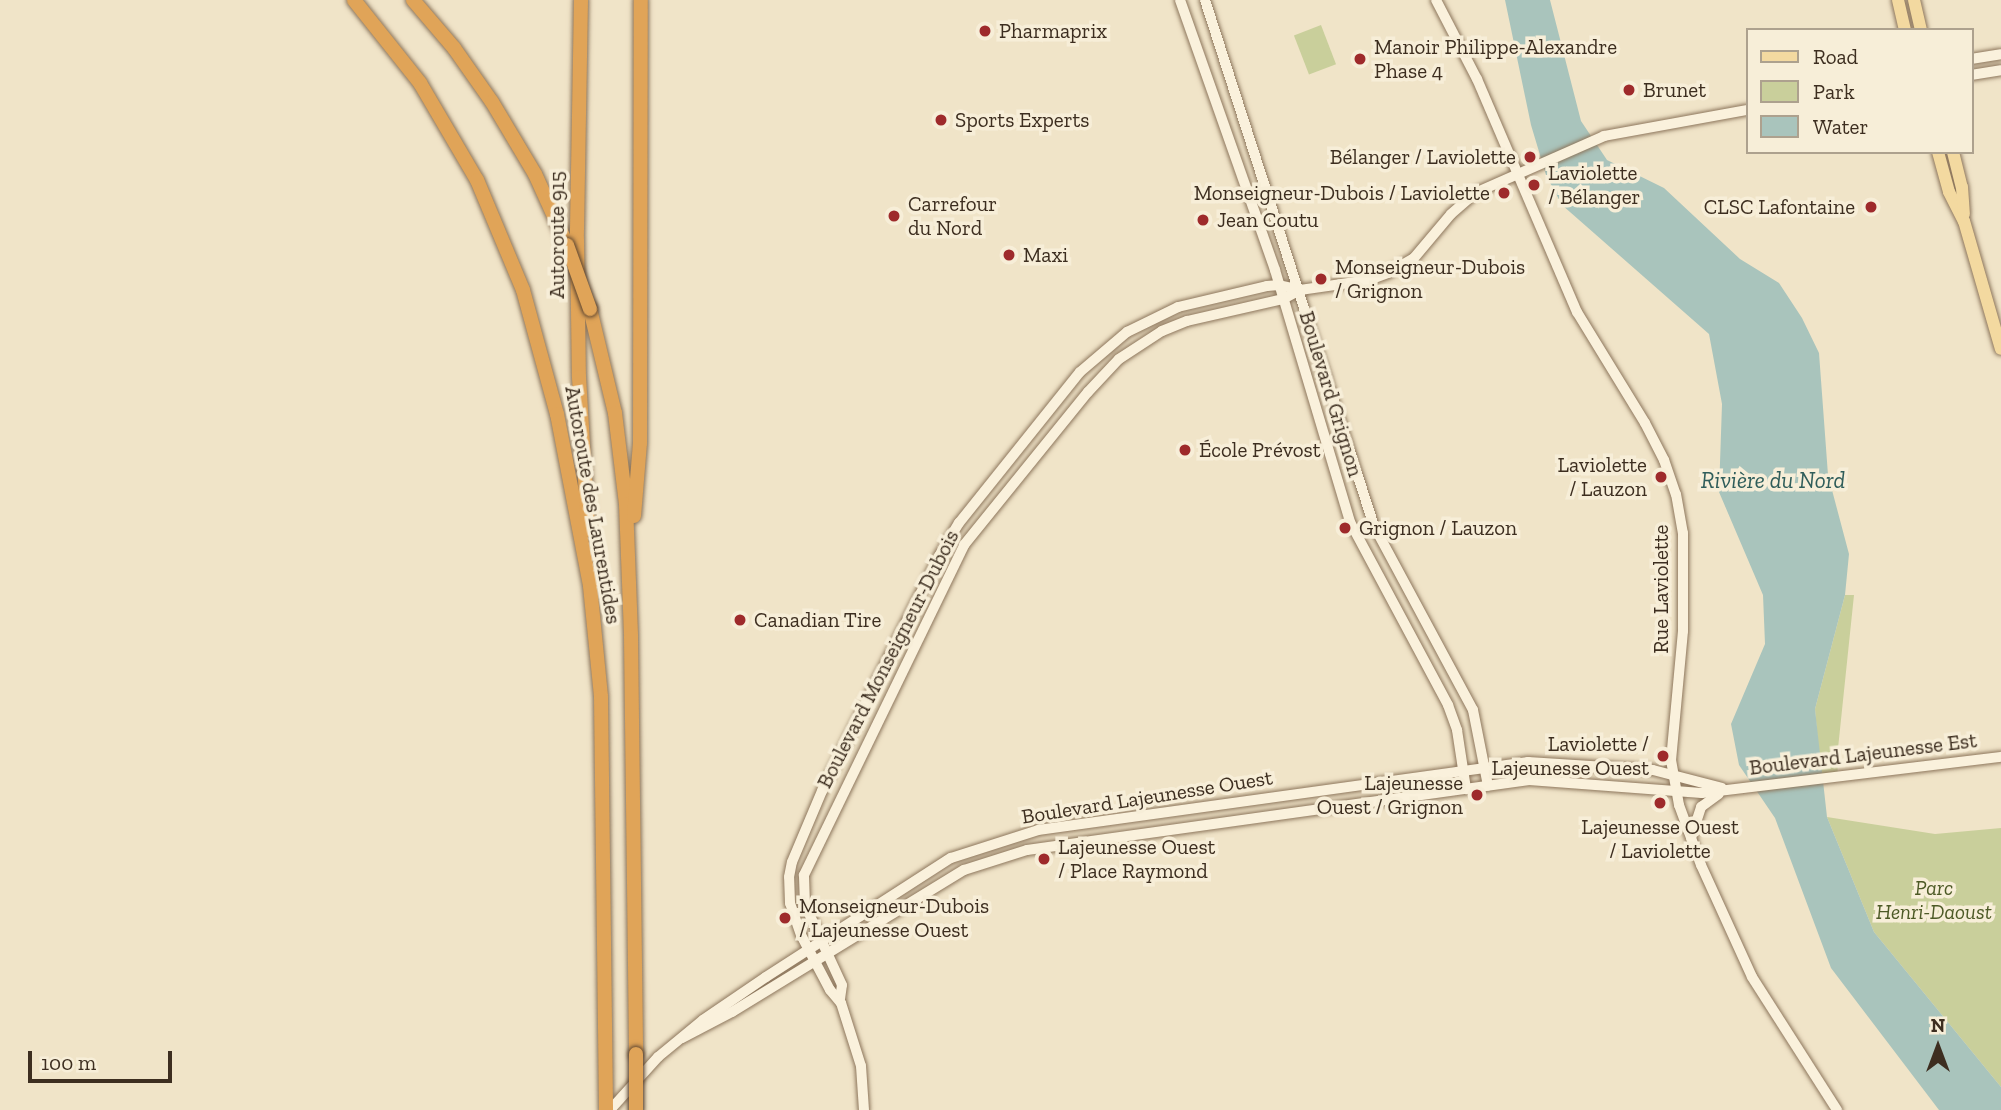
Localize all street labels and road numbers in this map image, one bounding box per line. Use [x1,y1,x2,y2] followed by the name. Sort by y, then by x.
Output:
[544,171,570,299] street label: Autoroute 915
[1294,308,1368,480] street label: Boulevard Grignon
[560,384,626,626] street label: Autoroute des Laurentides
[1648,525,1674,653] street label: Rue Laviolette
[812,526,964,792] street label: Boulevard Monseigneur-Dubois
[1748,728,1978,780] street label: Boulevard Lajeunesse Est
[1020,765,1274,829] street label: Boulevard Lajeunesse Ouest

